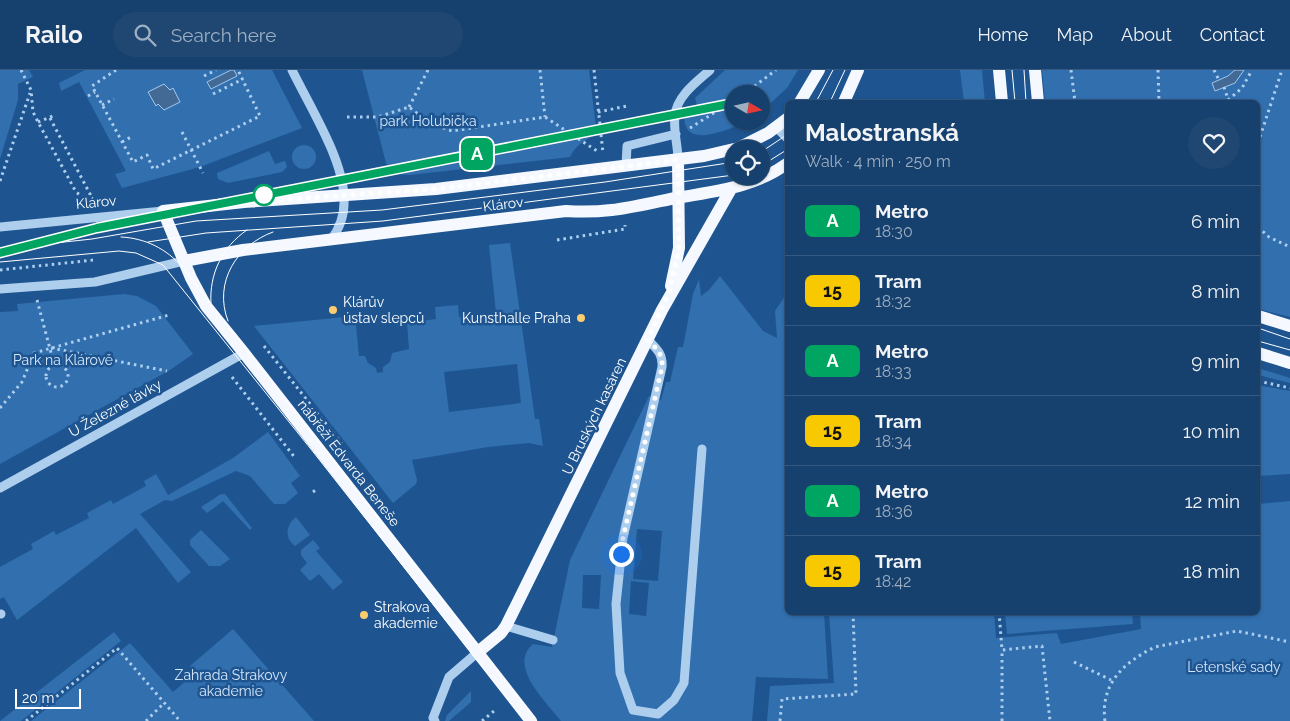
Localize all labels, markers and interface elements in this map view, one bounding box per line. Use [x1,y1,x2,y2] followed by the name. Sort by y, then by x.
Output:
[113,12,463,57] search box
[25,20,83,49] text: Railo
[131,21,159,49] icon: search
[171,24,276,46] text: Search here
[977,24,1028,45] text: Home
[1056,24,1093,45] text: Map
[1121,24,1172,45] text: About
[1200,24,1265,45] text: Contact
[725,85,770,130] north arrow
[725,85,770,185] map controls
[379,113,477,129] park label: park Holubička
[1188,117,1240,169] button: heart
[805,118,959,147] text: Malostranská
[461,138,493,170] line badge: A
[725,140,770,185] button: locate
[471,143,483,164] text: A
[805,152,951,171] text: Walk · 4 min · 250 m
[253,184,275,206] unlabelled marker
[75,192,117,212] street label: Klárov
[482,194,525,214] street label: Klárov
[875,200,929,222] text: Metro
[826,210,839,231] text: A
[1191,210,1240,232] text: 6 min
[875,222,913,241] text: 18:30
[875,270,922,292] text: Tram
[823,280,842,301] text: 15
[1191,280,1240,302] text: 8 min
[875,292,911,311] text: 18:32
[343,294,424,326] place label: Klárův ústav slepců
[327,304,339,316] marker: Klárův ústav slepců
[462,310,571,326] place label: Kunsthalle Praha
[575,312,587,324] marker: Kunsthalle Praha
[875,340,929,362] text: Metro
[826,350,839,371] text: A
[1191,350,1240,372] text: 9 min
[13,352,113,368] park label: Park na Klárově
[559,355,629,477] street label: U Bruských kasáren
[875,362,911,381] text: 18:33
[65,375,164,440] street label: U Železné lávky
[295,397,403,529] street label: nábřeží Edvarda Beneše
[875,410,922,432] text: Tram
[823,420,842,441] text: 15
[1183,420,1240,442] text: 10 min
[875,432,912,451] text: 18:34
[875,480,929,502] text: Metro
[826,490,839,511] text: A
[1184,490,1240,512] text: 12 min
[875,502,913,521] text: 18:36
[609,542,634,567] your location
[875,550,922,572] text: Tram
[823,560,842,581] text: 15
[1183,560,1240,582] text: 18 min
[875,572,911,591] text: 18:42
[374,599,438,631] place label: Strakova akademie
[358,609,370,621] marker: Strakova akademie
[1187,659,1281,675] park label: Letenské sady
[175,667,288,699] park label: Zahrada Strakovy akademie
[15,686,81,709] scale bar
[22,690,54,706] text: 20 m

